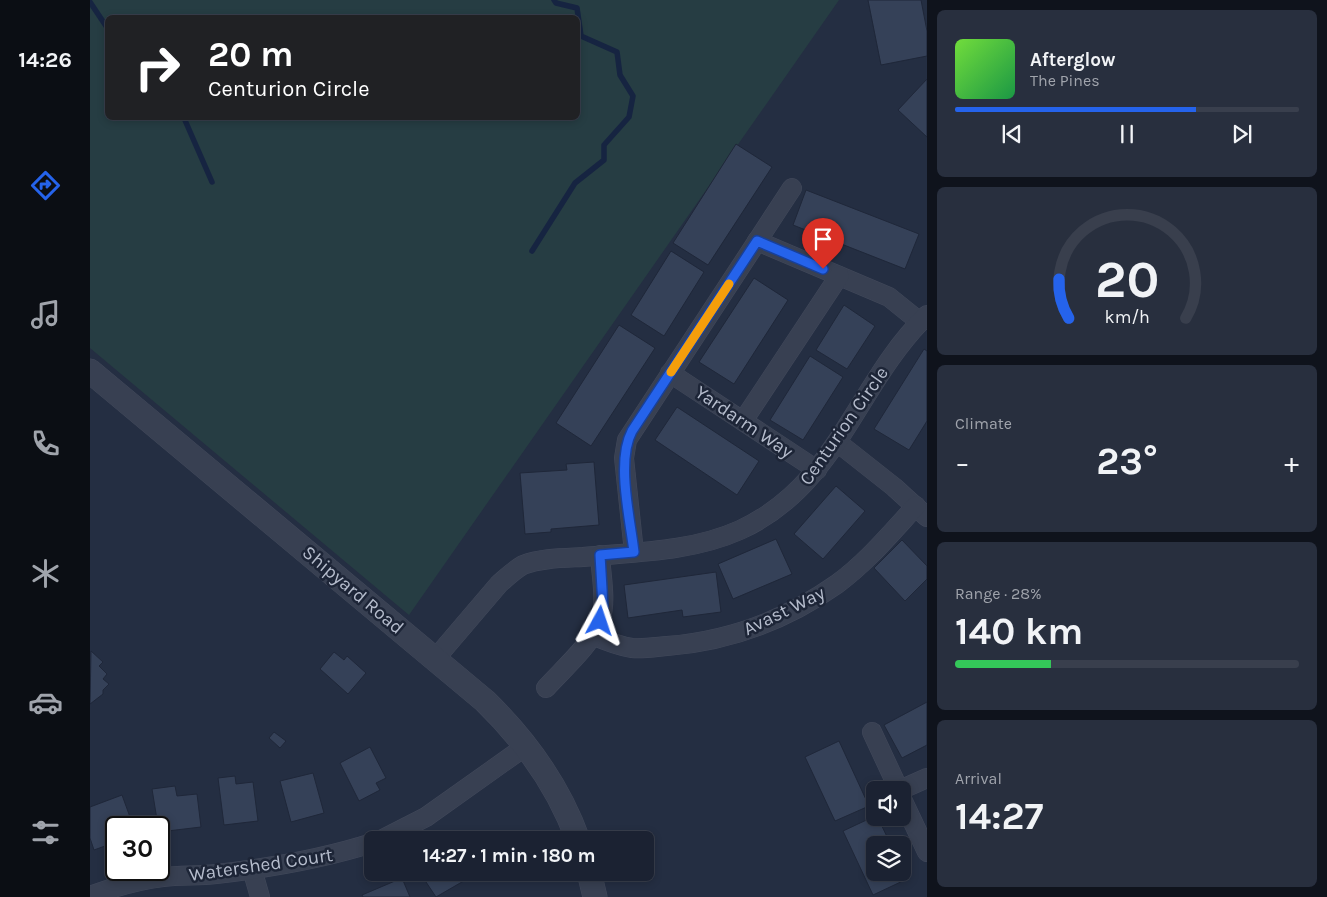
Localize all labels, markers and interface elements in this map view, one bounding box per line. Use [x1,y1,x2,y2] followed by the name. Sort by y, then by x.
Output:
[208,34,293,75] text: 20 m
[125,35,190,100] icon: right
[18,47,72,73] text: 14:26
[1030,49,1116,71] text: Afterglow
[1030,71,1100,90] text: The Pines
[208,76,370,102] text: Centurion Circle
[998,120,1026,148] icon: previous
[1113,120,1141,148] icon: pause
[1228,120,1256,148] icon: next
[28,168,63,203] icon: directions
[802,218,844,269] pin
[809,225,837,253] icon: arrive
[1095,249,1159,310] text: 20
[28,297,63,332] icon: music
[1104,307,1150,328] text: km/h
[795,363,893,489] street label: Centurion Circle
[691,381,797,463] street label: Yardarm Way
[955,414,1012,433] text: Climate
[28,426,63,461] icon: phone
[1096,439,1158,484] text: 23°
[955,446,970,479] text: −
[1284,446,1299,479] text: +
[298,541,408,639] street label: Shipyard Road
[28,556,63,591] icon: climate
[740,582,828,640] street label: Avast Way
[955,584,1042,603] text: Range · 28%
[573,594,625,646] position arrow
[955,609,1083,654] text: 140 km
[28,685,63,720] icon: car
[955,769,1002,788] text: Arrival
[866,781,911,881] map controls
[866,781,911,826] button: sound
[955,794,1043,839] text: 14:27
[28,815,63,850] icon: filters
[105,816,170,881] speed limit sign: 30
[866,836,911,881] button: layers
[188,844,334,886] street label: Watershed Court
[422,845,596,867] text: 14:27 · 1 min · 180 m

